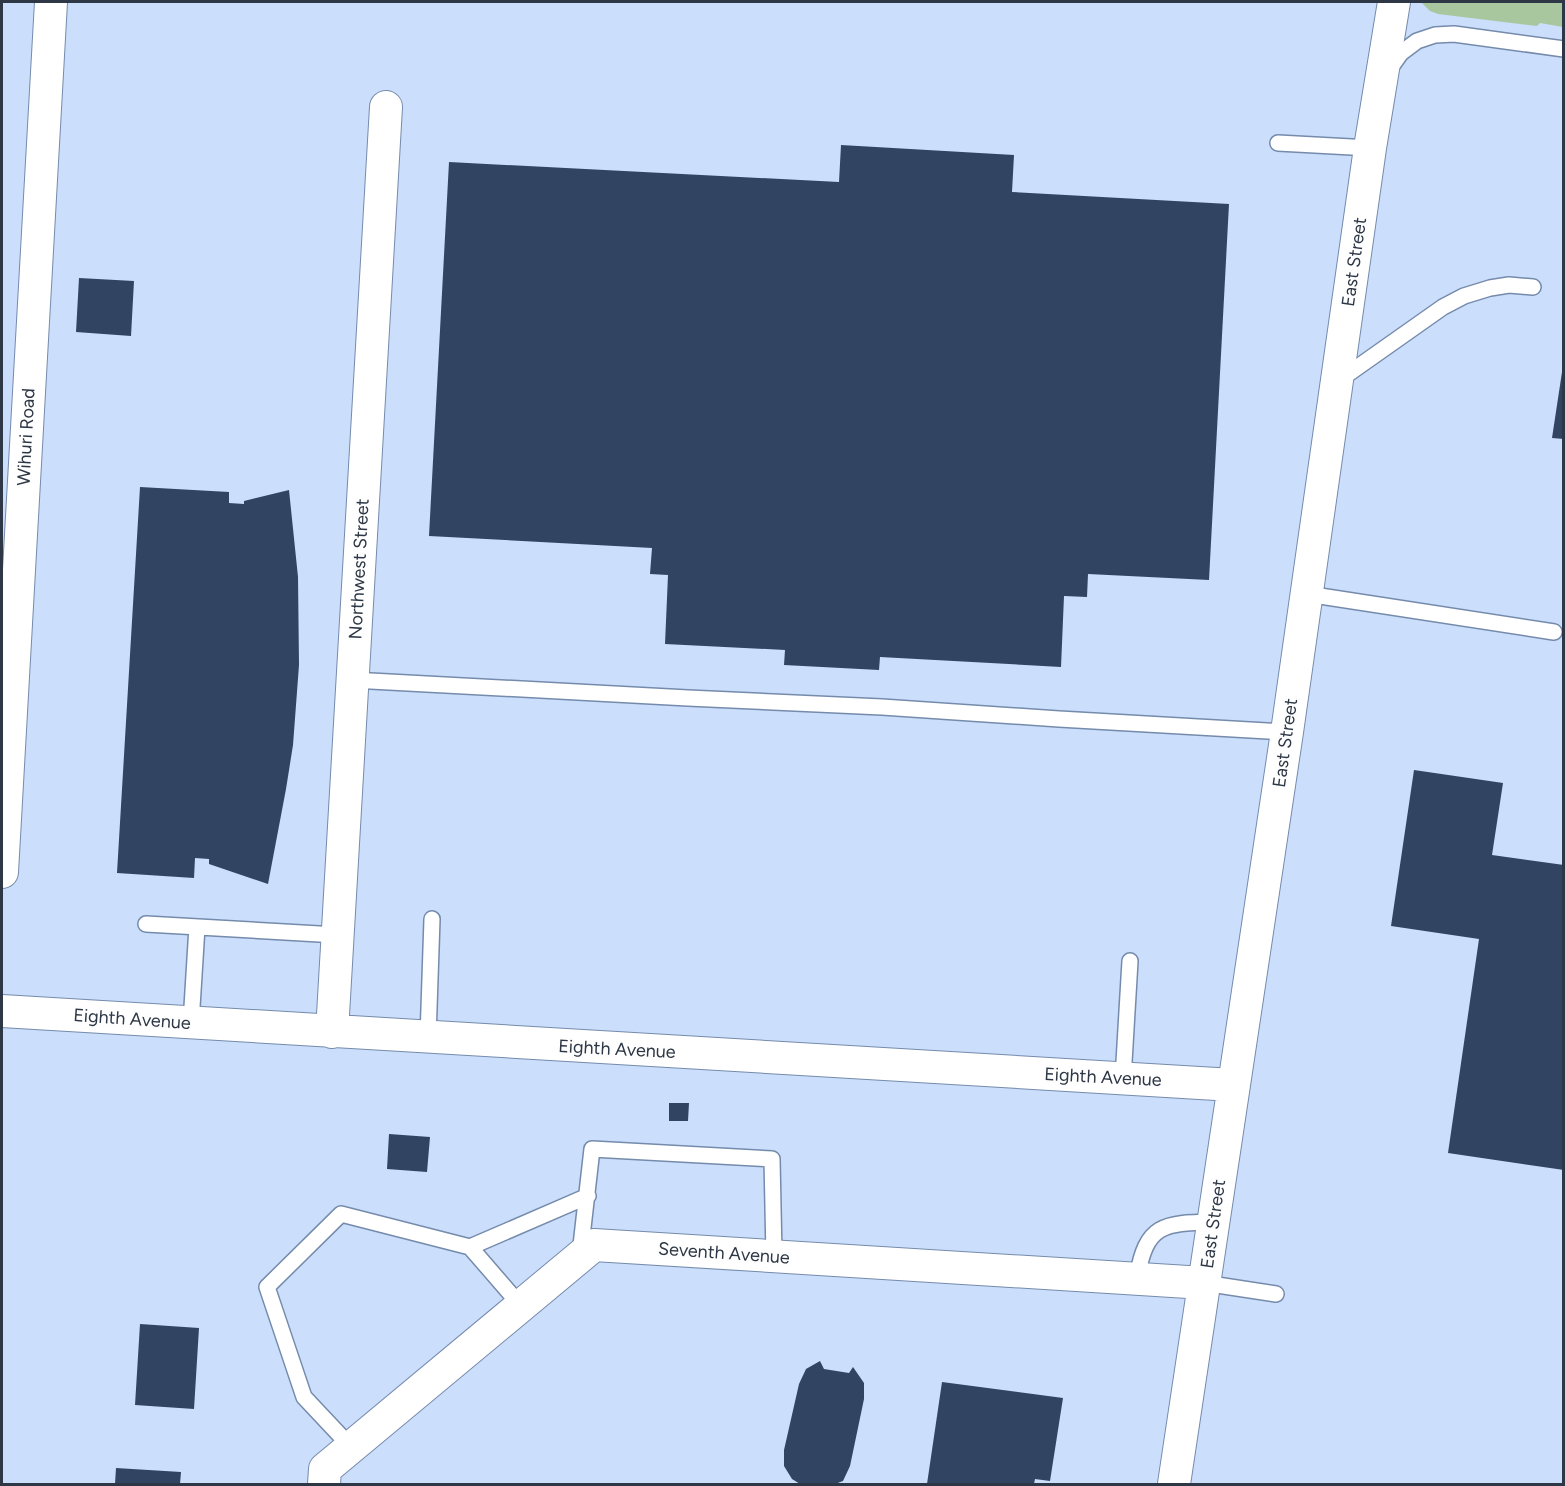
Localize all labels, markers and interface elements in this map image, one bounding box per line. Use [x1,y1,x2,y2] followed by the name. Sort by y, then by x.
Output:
[1337,216,1371,308] street label: East Street
[12,388,40,486] street label: Wihuri Road
[344,498,374,640] street label: Northwest Street
[1268,697,1302,789] street label: East Street
[73,1004,192,1034] street label: Eighth Avenue
[558,1035,676,1063] street label: Eighth Avenue
[1044,1063,1162,1091] street label: Eighth Avenue
[1196,1178,1230,1270] street label: East Street
[657,1237,791,1269] street label: Seventh Avenue

